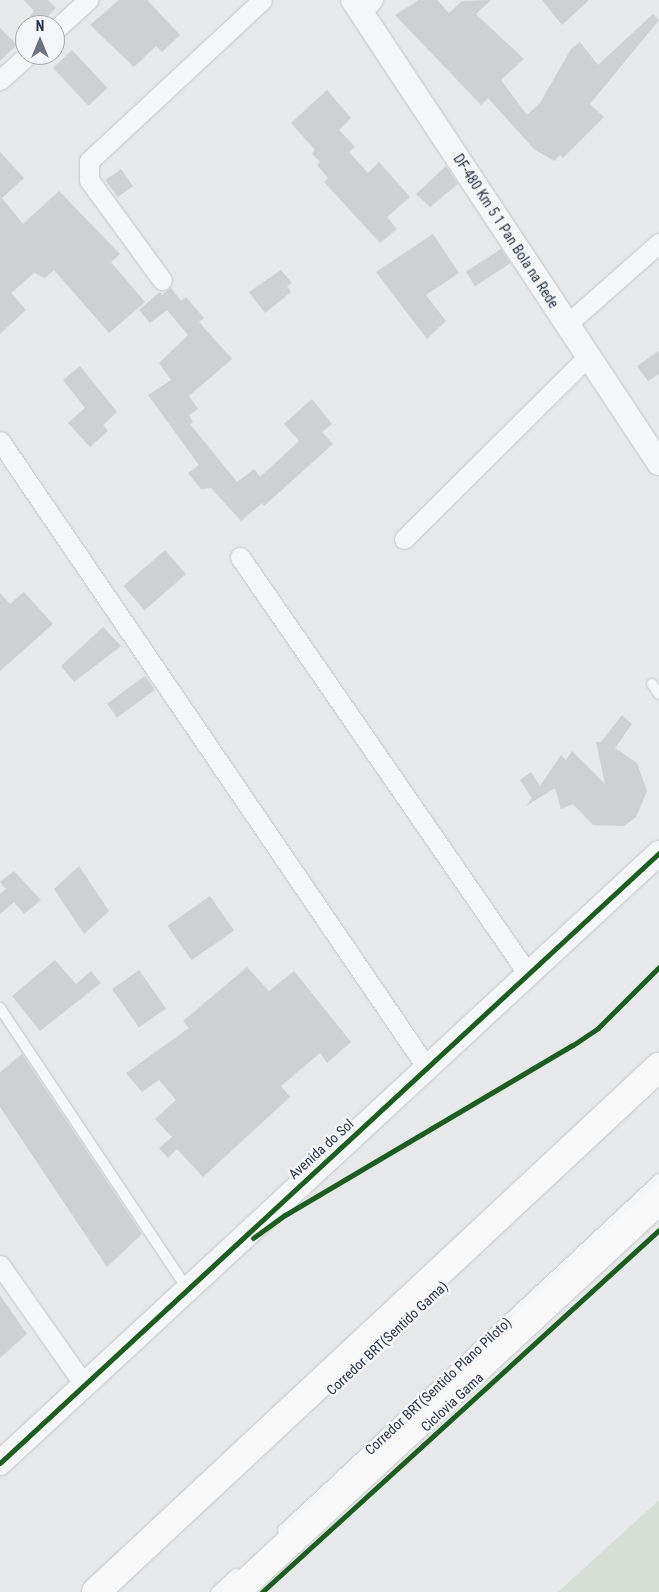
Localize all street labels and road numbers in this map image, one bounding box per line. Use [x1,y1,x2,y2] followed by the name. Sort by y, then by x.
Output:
[450,151,562,311] street label: DF-480 Km 5 1 Pan Bola na Rede
[285,1115,357,1183] street label: Avenida do Sol
[323,1277,451,1399] street label: Corredor BRT(Sentido Gama)
[361,1314,515,1458] street label: Corredor BRT(Sentido Plano Piloto)
[417,1369,487,1435] street label: Ciclovia Gama

